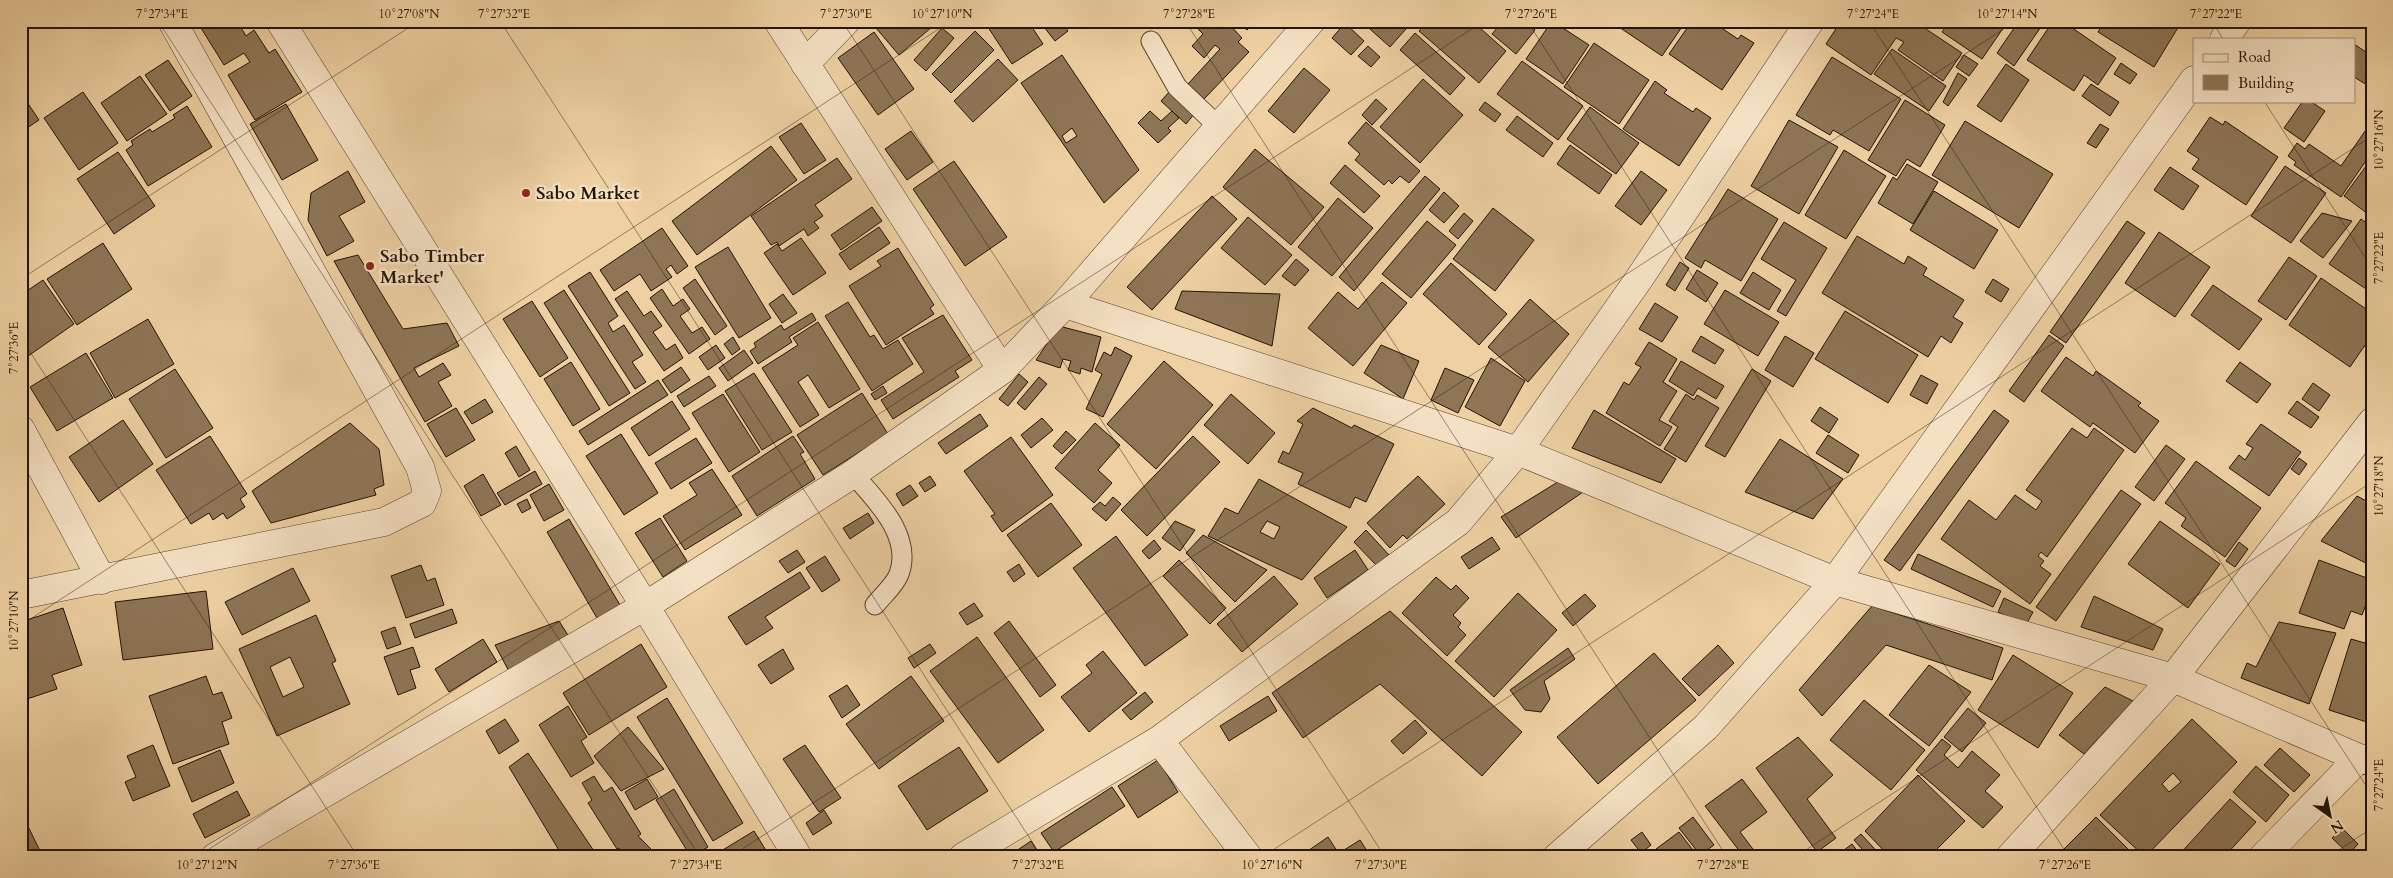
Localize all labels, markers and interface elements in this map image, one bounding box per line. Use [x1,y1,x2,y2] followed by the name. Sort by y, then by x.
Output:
[136,6,188,22] text: 7°27'34"E
[379,6,440,22] text: 10°27'08"N
[478,6,530,22] text: 7°27'32"E
[820,6,872,22] text: 7°27'30"E
[912,6,973,22] text: 10°27'10"N
[1163,6,1215,22] text: 7°27'28"E
[1505,6,1557,22] text: 7°27'26"E
[1847,6,1899,22] text: 7°27'24"E
[1977,6,2038,22] text: 10°27'14"N
[2190,6,2242,22] text: 7°27'22"E
[2193,38,2356,102] legend
[2238,47,2271,67] text: Road
[2238,73,2294,93] text: Building
[2371,109,2387,170] text: 10°27'16"N
[536,181,640,206] place label: Sabo Market
[520,187,532,199] marker: Sabo Market
[2371,232,2387,284] text: 7°27'22"E
[380,244,485,290] place label: Sabo Timber Market'
[364,260,376,272] marker: Sabo Timber Market'
[6,322,22,374] text: 7°27'36"E
[2371,455,2387,516] text: 10°27'18"N
[6,590,22,651] text: 10°27'10"N
[2371,759,2387,811] text: 7°27'24"E
[2306,790,2356,840] north arrow
[2327,815,2347,838] text: N
[177,857,238,873] text: 10°27'12"N
[328,857,380,873] text: 7°27'36"E
[670,857,722,873] text: 7°27'34"E
[1012,857,1064,873] text: 7°27'32"E
[1242,857,1303,873] text: 10°27'16"N
[1355,857,1407,873] text: 7°27'30"E
[1697,857,1749,873] text: 7°27'28"E
[2039,857,2091,873] text: 7°27'26"E

